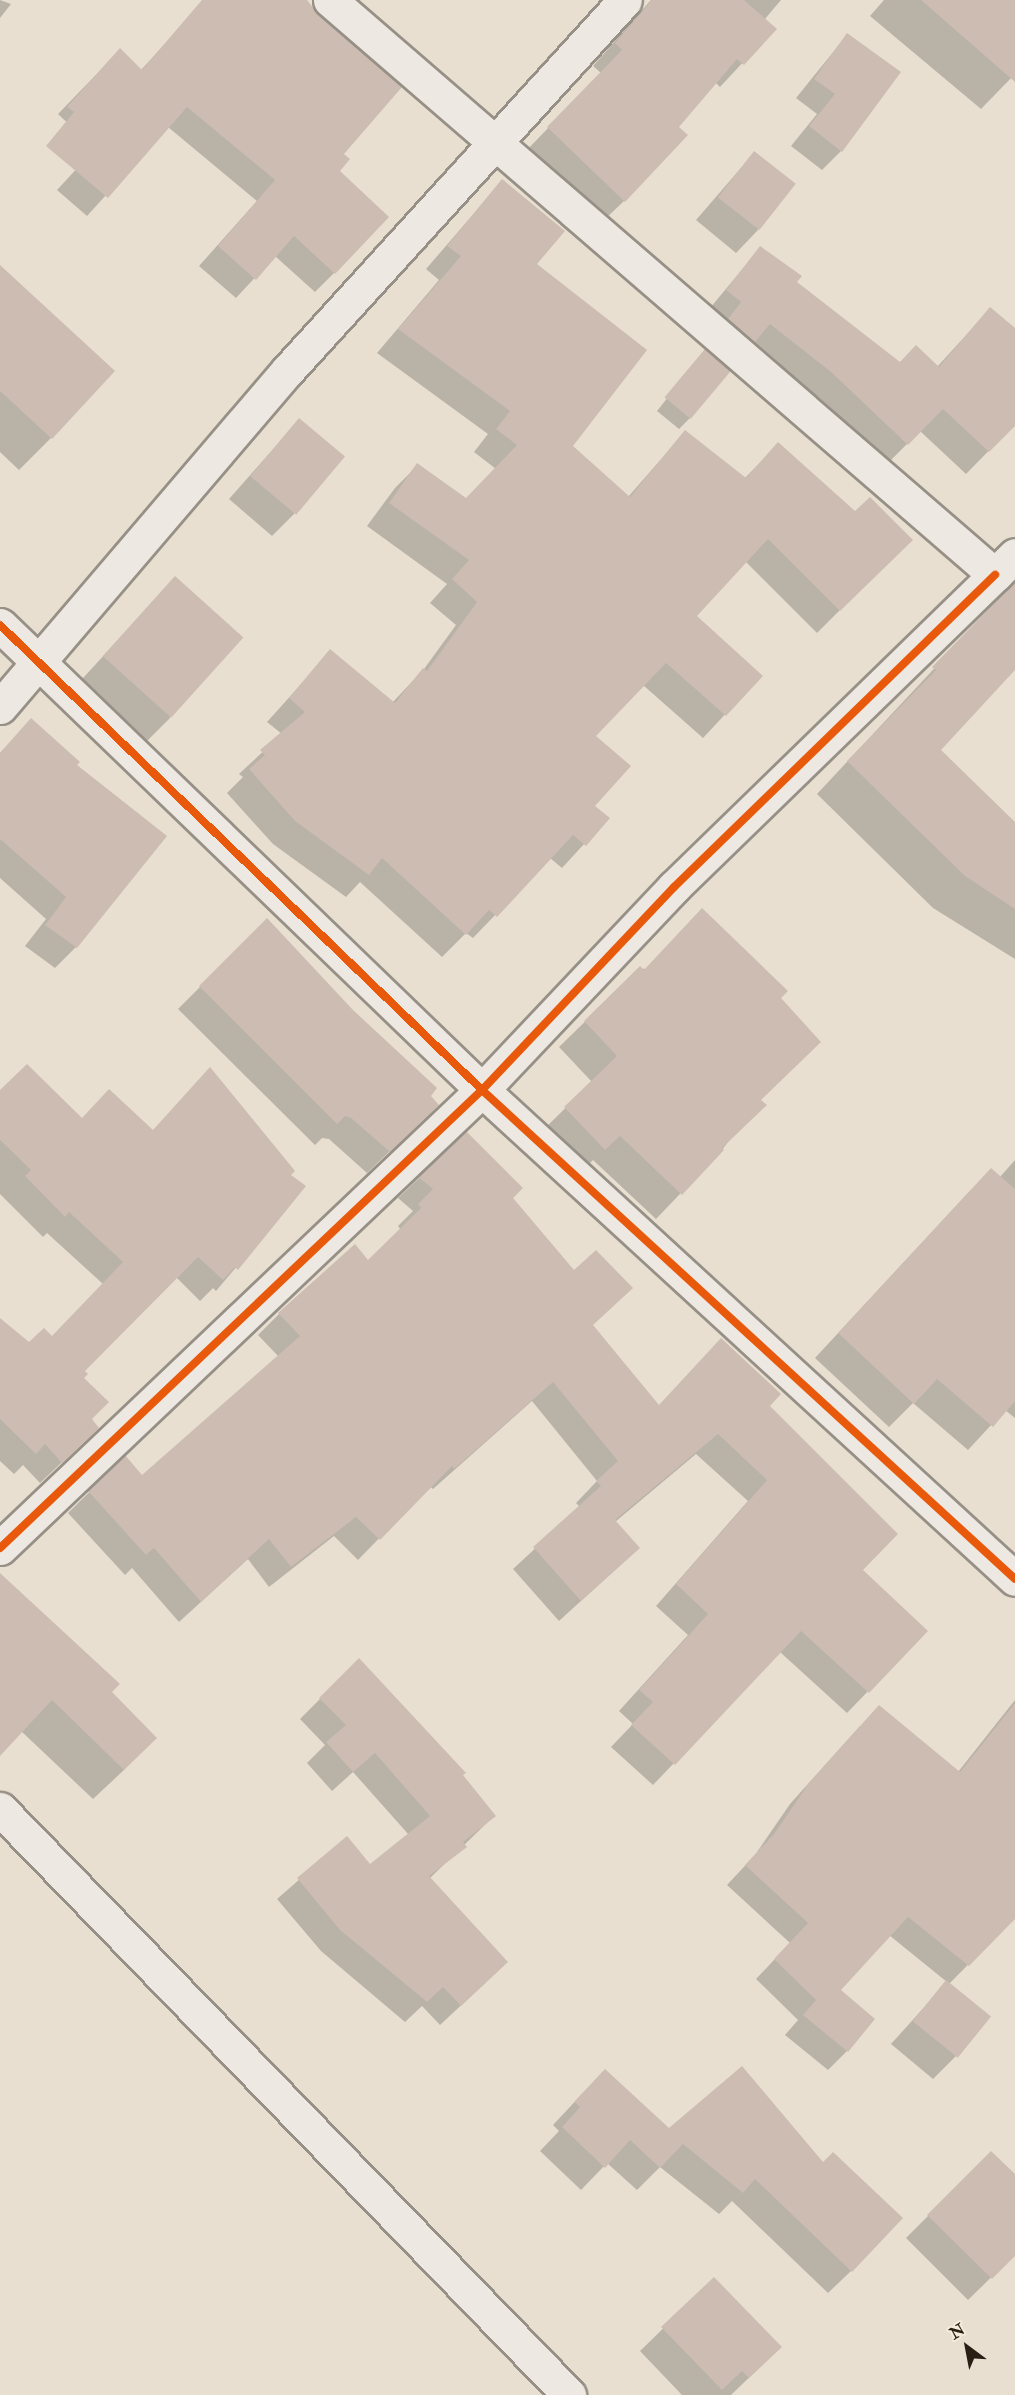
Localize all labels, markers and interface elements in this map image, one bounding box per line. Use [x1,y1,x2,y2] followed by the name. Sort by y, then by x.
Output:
[937,2317,997,2377] north arrow
[946,2319,969,2344] text: N

